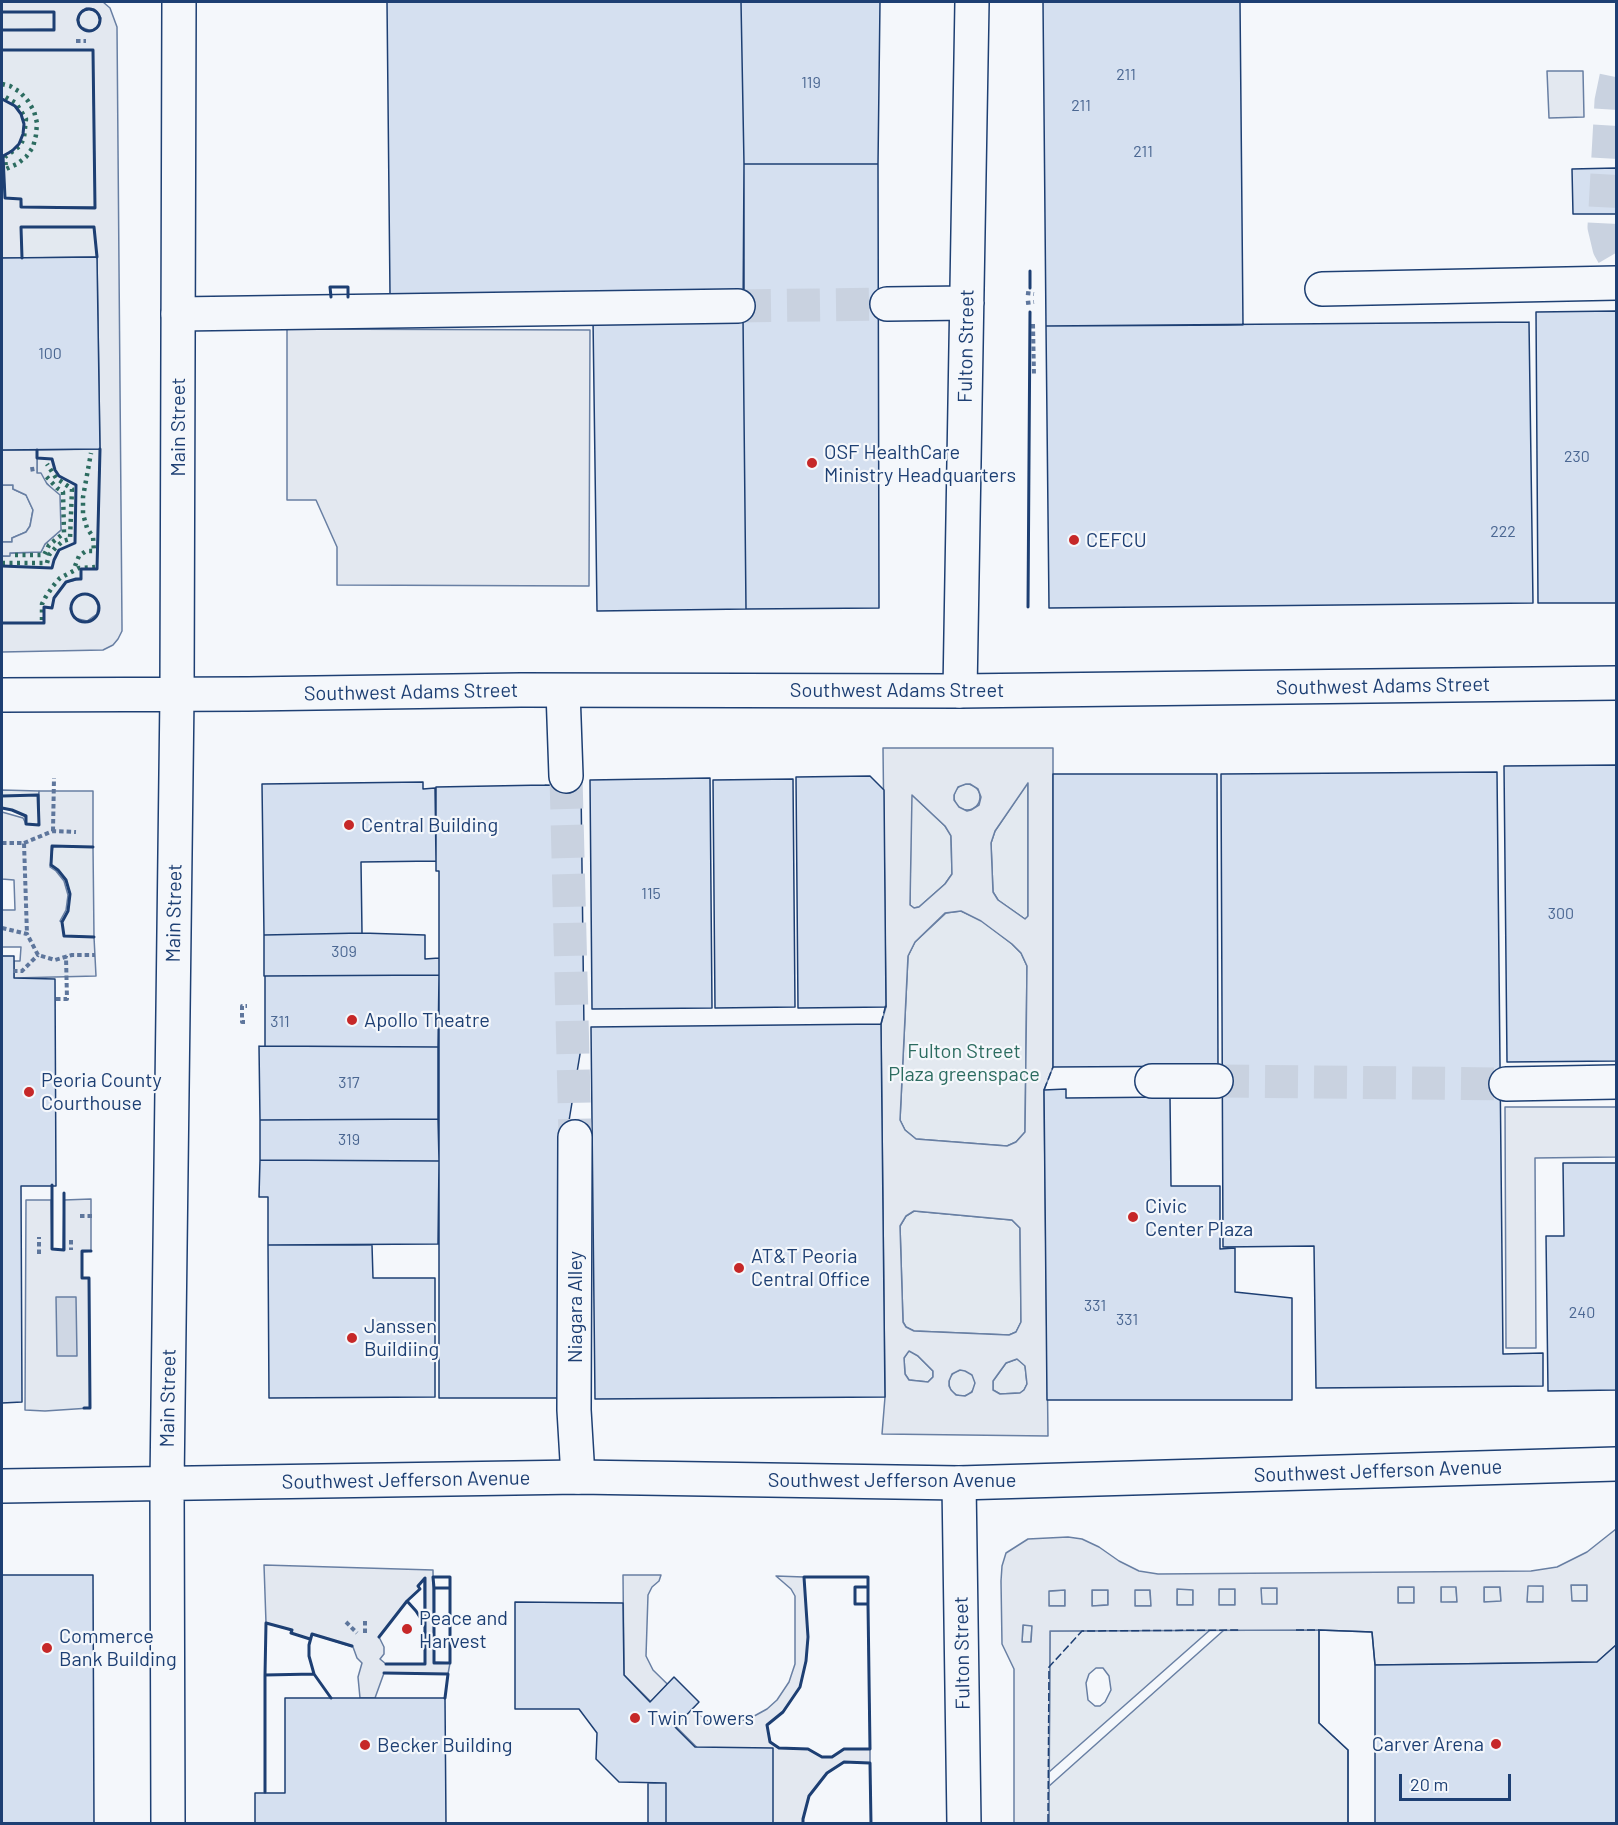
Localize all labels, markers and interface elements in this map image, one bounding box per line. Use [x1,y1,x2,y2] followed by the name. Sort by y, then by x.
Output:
[1116,65,1136,85] house number: 211
[801,73,821,93] house number: 119
[1071,96,1091,116] house number: 211
[1133,142,1153,162] house number: 211
[953,289,979,403] street label: Fulton Street
[38,344,62,364] house number: 100
[166,378,190,476] street label: Main Street
[824,440,1016,487] place label: OSF HealthCare Ministry Headquarters
[1564,447,1590,467] house number: 230
[805,456,819,470] marker: OSF HealthCare Ministry Headquarters
[1490,522,1516,542] house number: 222
[1086,528,1147,552] place label: CEFCU
[1067,533,1081,547] marker: CEFCU
[1276,672,1490,700] street label: Southwest Adams Street
[304,678,518,706] street label: Southwest Adams Street
[790,678,1004,702] street label: Southwest Adams Street
[361,813,498,837] place label: Central Building
[342,818,356,832] marker: Central Building
[161,863,187,963] street label: Main Street
[641,884,661,904] house number: 115
[1548,904,1574,924] house number: 300
[331,942,357,962] house number: 309
[364,1008,490,1032] place label: Apollo Theatre
[270,1012,290,1032] house number: 311
[345,1013,359,1027] marker: Apollo Theatre
[888,1039,1040,1086] park label: Fulton Street Plaza greenspace
[41,1068,162,1115] place label: Peoria County Courthouse
[338,1073,360,1093] house number: 317
[22,1085,36,1099] marker: Peoria County Courthouse
[338,1130,360,1150] house number: 319
[1145,1194,1253,1241] place label: Civic Center Plaza
[1126,1210,1140,1224] marker: Civic Center Plaza
[751,1244,870,1291] place label: AT&T Peoria Central Office
[563,1251,587,1363] street label: Niagara Alley
[732,1261,746,1275] marker: AT&T Peoria Central Office
[1084,1296,1106,1316] house number: 331
[1569,1303,1595,1323] house number: 240
[1116,1310,1138,1330] house number: 331
[364,1314,439,1361] place label: Janssen Buildiing
[345,1331,359,1345] marker: Janssen Buildiing
[155,1348,181,1448] street label: Main Street
[1253,1455,1503,1487] street label: Southwest Jefferson Avenue
[281,1466,531,1494] street label: Southwest Jefferson Avenue
[768,1468,1016,1492] street label: Southwest Jefferson Avenue
[949,1596,975,1710] street label: Fulton Street
[419,1606,508,1653] place label: Peace and Harvest
[400,1622,414,1636] marker: Peace and Harvest
[59,1624,177,1671] place label: Commerce Bank Building
[40,1641,54,1655] marker: Commerce Bank Building
[647,1706,754,1730] place label: Twin Towers
[628,1711,642,1725] marker: Twin Towers
[1372,1732,1484,1756] place label: Carver Arena
[377,1733,512,1757] place label: Becker Building
[1489,1737,1503,1751] marker: Carver Arena
[358,1738,372,1752] marker: Becker Building
[1402,1762,1514,1800] scale bar
[1410,1773,1448,1795] text: 20 m

